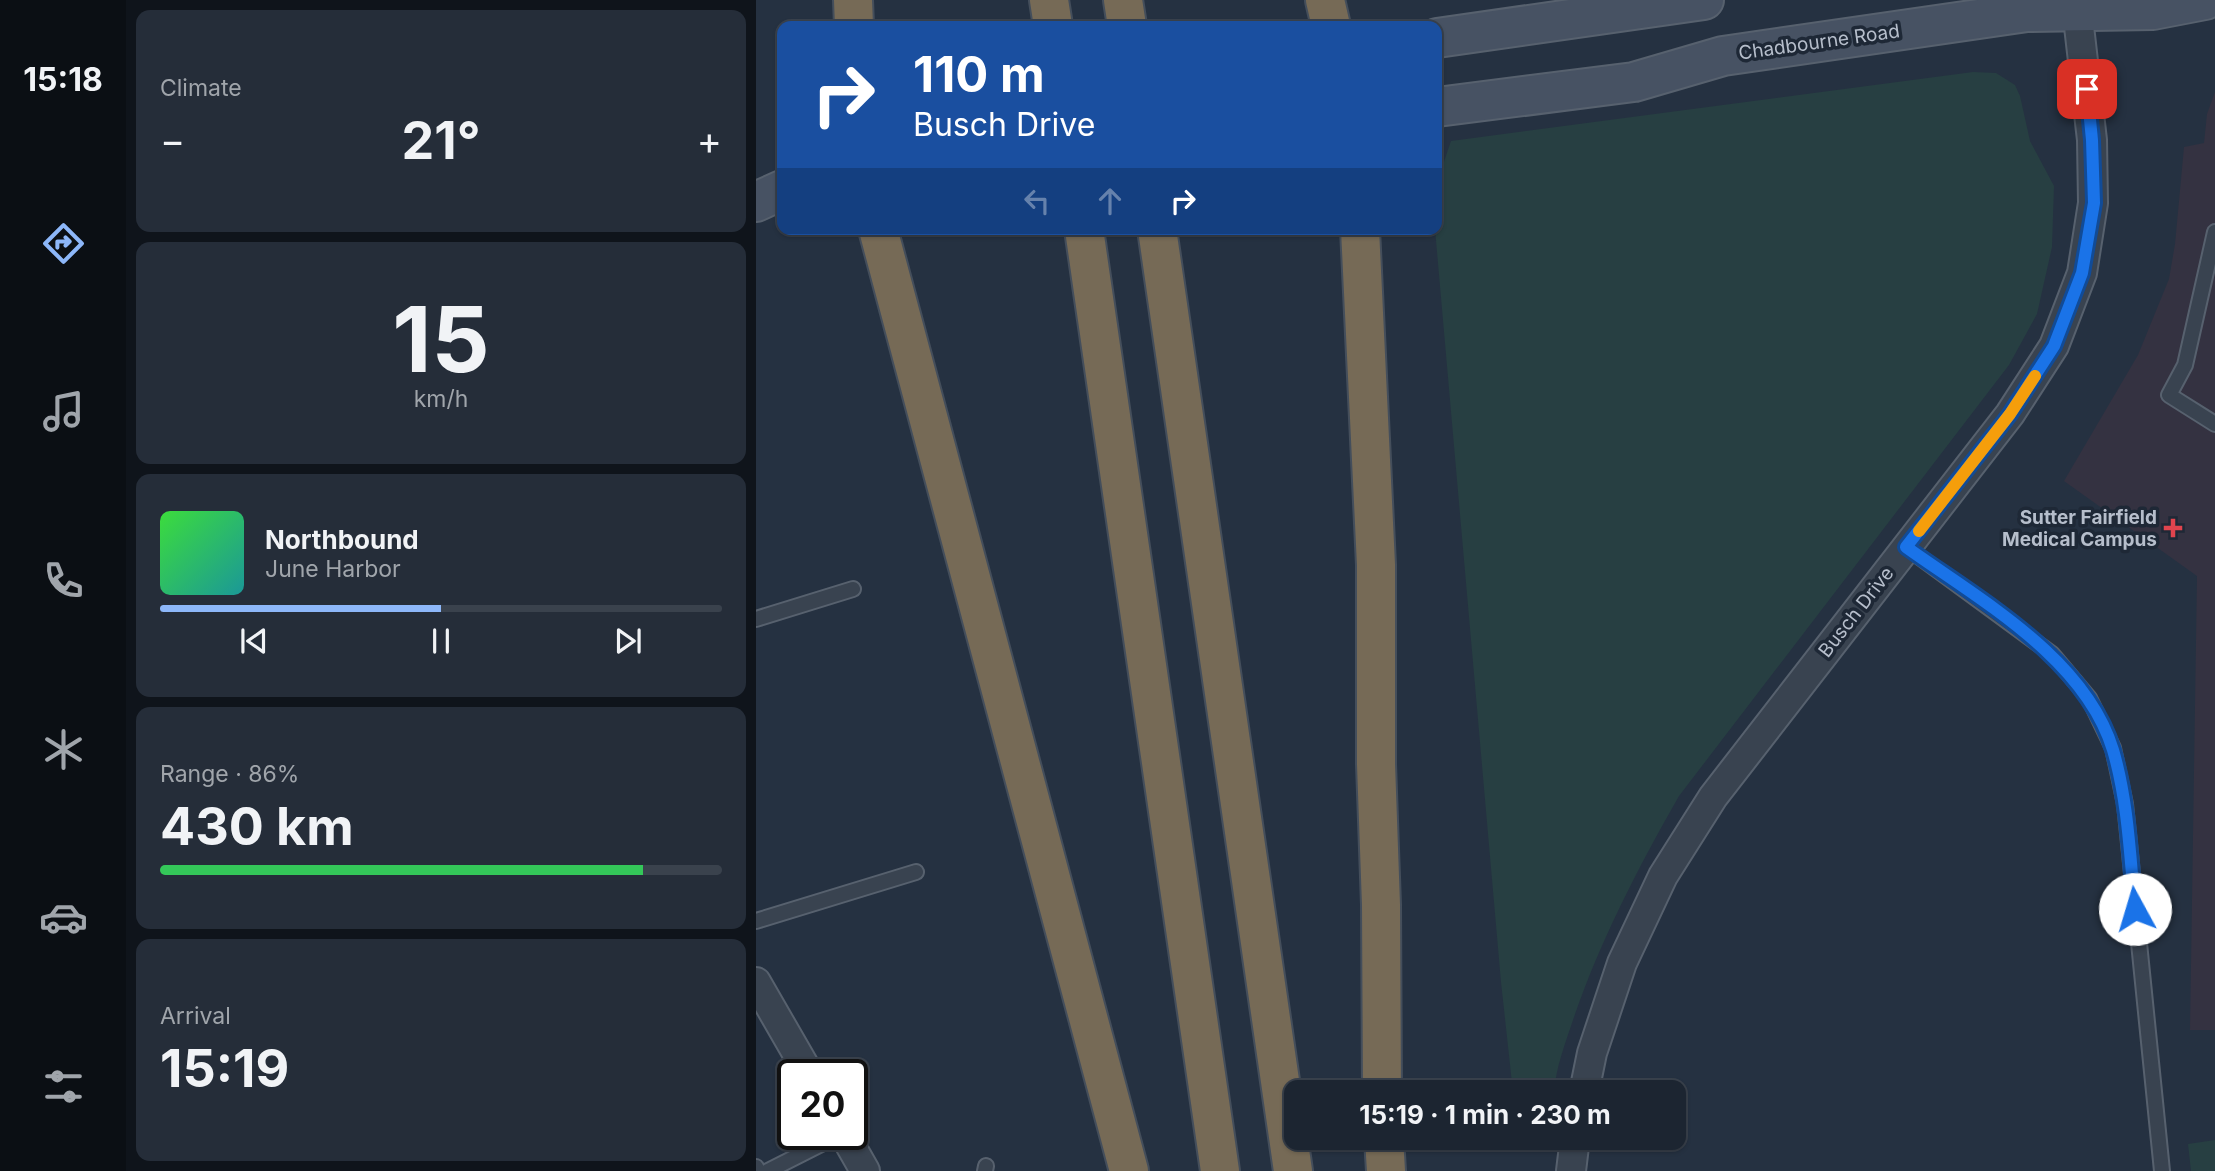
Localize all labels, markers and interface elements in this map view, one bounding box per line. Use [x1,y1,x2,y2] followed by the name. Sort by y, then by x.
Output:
[1737,19,1901,65] street label: Chadbourne Road
[913,45,1045,104] text: 110 m
[798,49,889,140] icon: right
[2057,59,2117,119] pin
[23,60,103,99] text: 15:18
[2068,70,2106,108] icon: arrive
[160,74,242,102] text: Climate
[913,105,1095,144] text: Busch Drive
[401,109,481,172] text: 21°
[160,117,185,163] text: −
[697,117,722,163] text: +
[1018,182,1056,220] icon: left
[1091,182,1129,220] icon: ahead
[1164,182,1202,220] icon: right
[39,219,88,268] icon: directions
[392,284,490,394] text: 15
[414,385,468,413] text: km/h
[39,387,88,436] icon: music
[2002,506,2157,551] place label: Sutter Fairfield Medical Campus
[2163,518,2183,538] marker: Sutter Fairfield Medical Campus
[265,524,419,555] text: Northbound
[265,555,401,583] text: June Harbor
[39,556,88,605] icon: phone
[1814,562,1898,662] street label: Busch Drive
[235,622,273,660] icon: previous
[422,622,460,660] icon: pause
[609,622,647,660] icon: next
[39,725,88,774] icon: climate
[160,760,299,788] text: Range · 86%
[160,795,354,858] text: 430 km
[2098,872,2172,946] position arrow
[39,893,88,942] icon: car
[160,1002,231,1030] text: Arrival
[160,1037,289,1100] text: 15:19
[777,1059,868,1150] speed limit sign: 20
[39,1062,88,1111] icon: filters
[1359,1099,1611,1130] text: 15:19 · 1 min · 230 m

